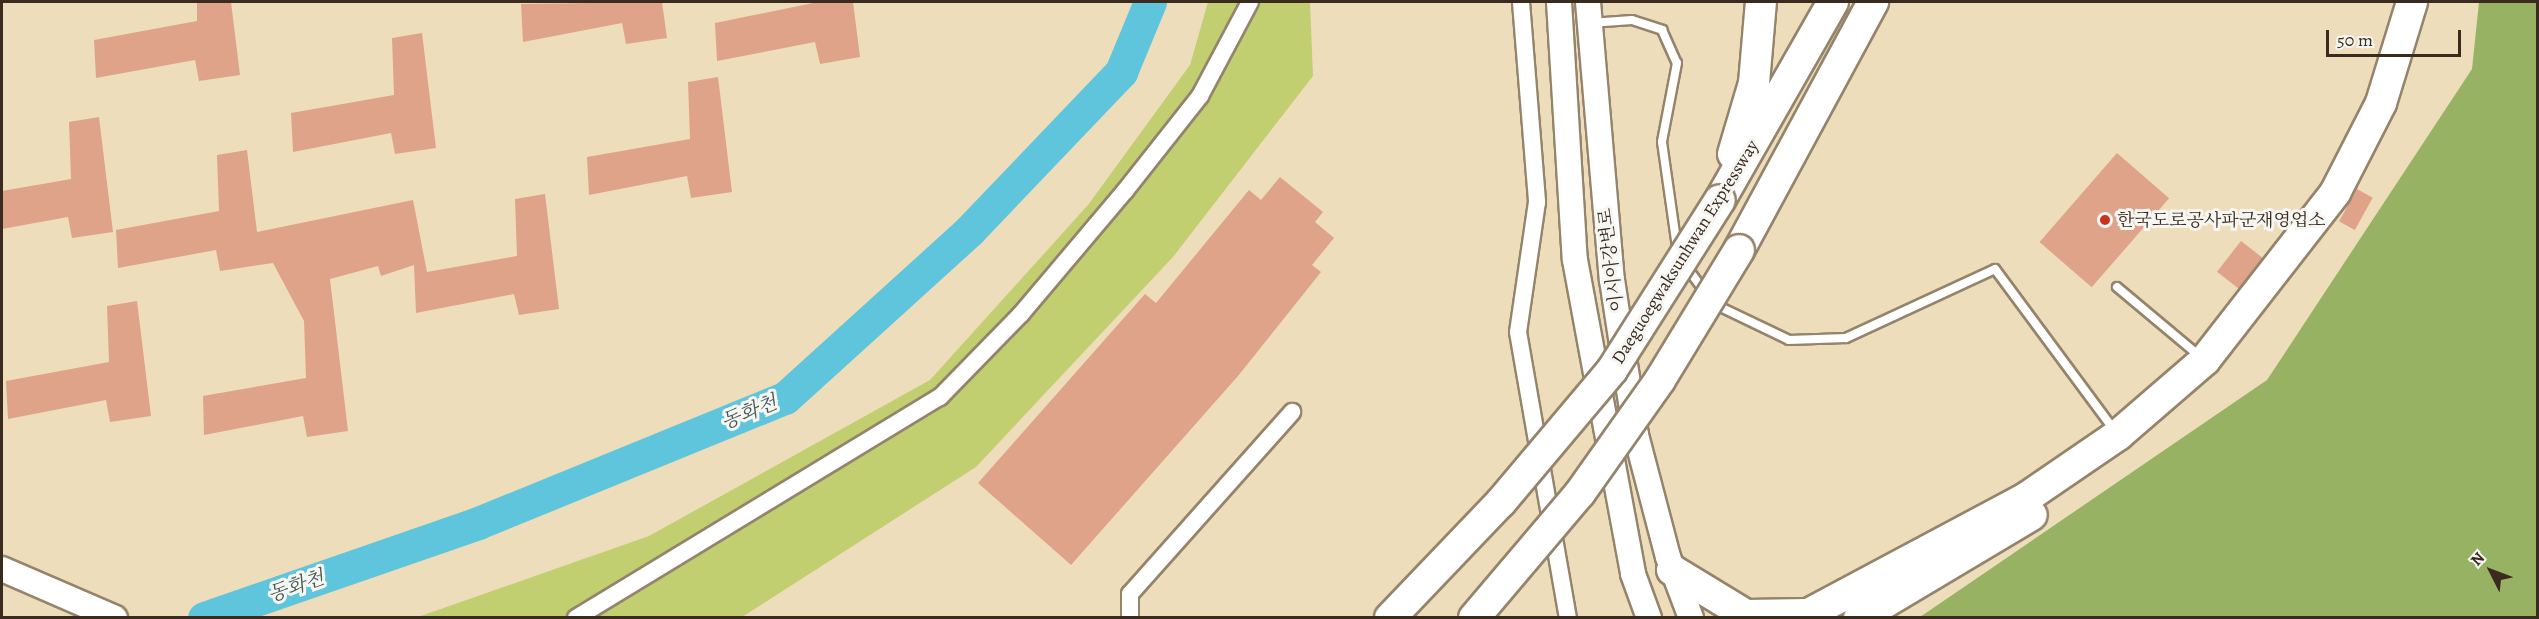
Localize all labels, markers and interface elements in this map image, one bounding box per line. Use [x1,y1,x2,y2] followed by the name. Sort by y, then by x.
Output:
[2329,18,2464,56] scale bar
[2337,28,2373,52] text: 50 m
[1607,136,1763,368] street label: Daeguoegwaksunhwan Expressway
[1594,207,1628,313] street label: 이시아강변로
[2117,209,2326,231] place label: 한국도로공사파군재영업소
[2098,213,2112,227] marker: 한국도로공사파군재영업소
[718,390,780,434] water label: 동화천
[2461,541,2521,601] north arrow
[2466,547,2490,571] text: N
[265,565,327,607] water label: 동화천

